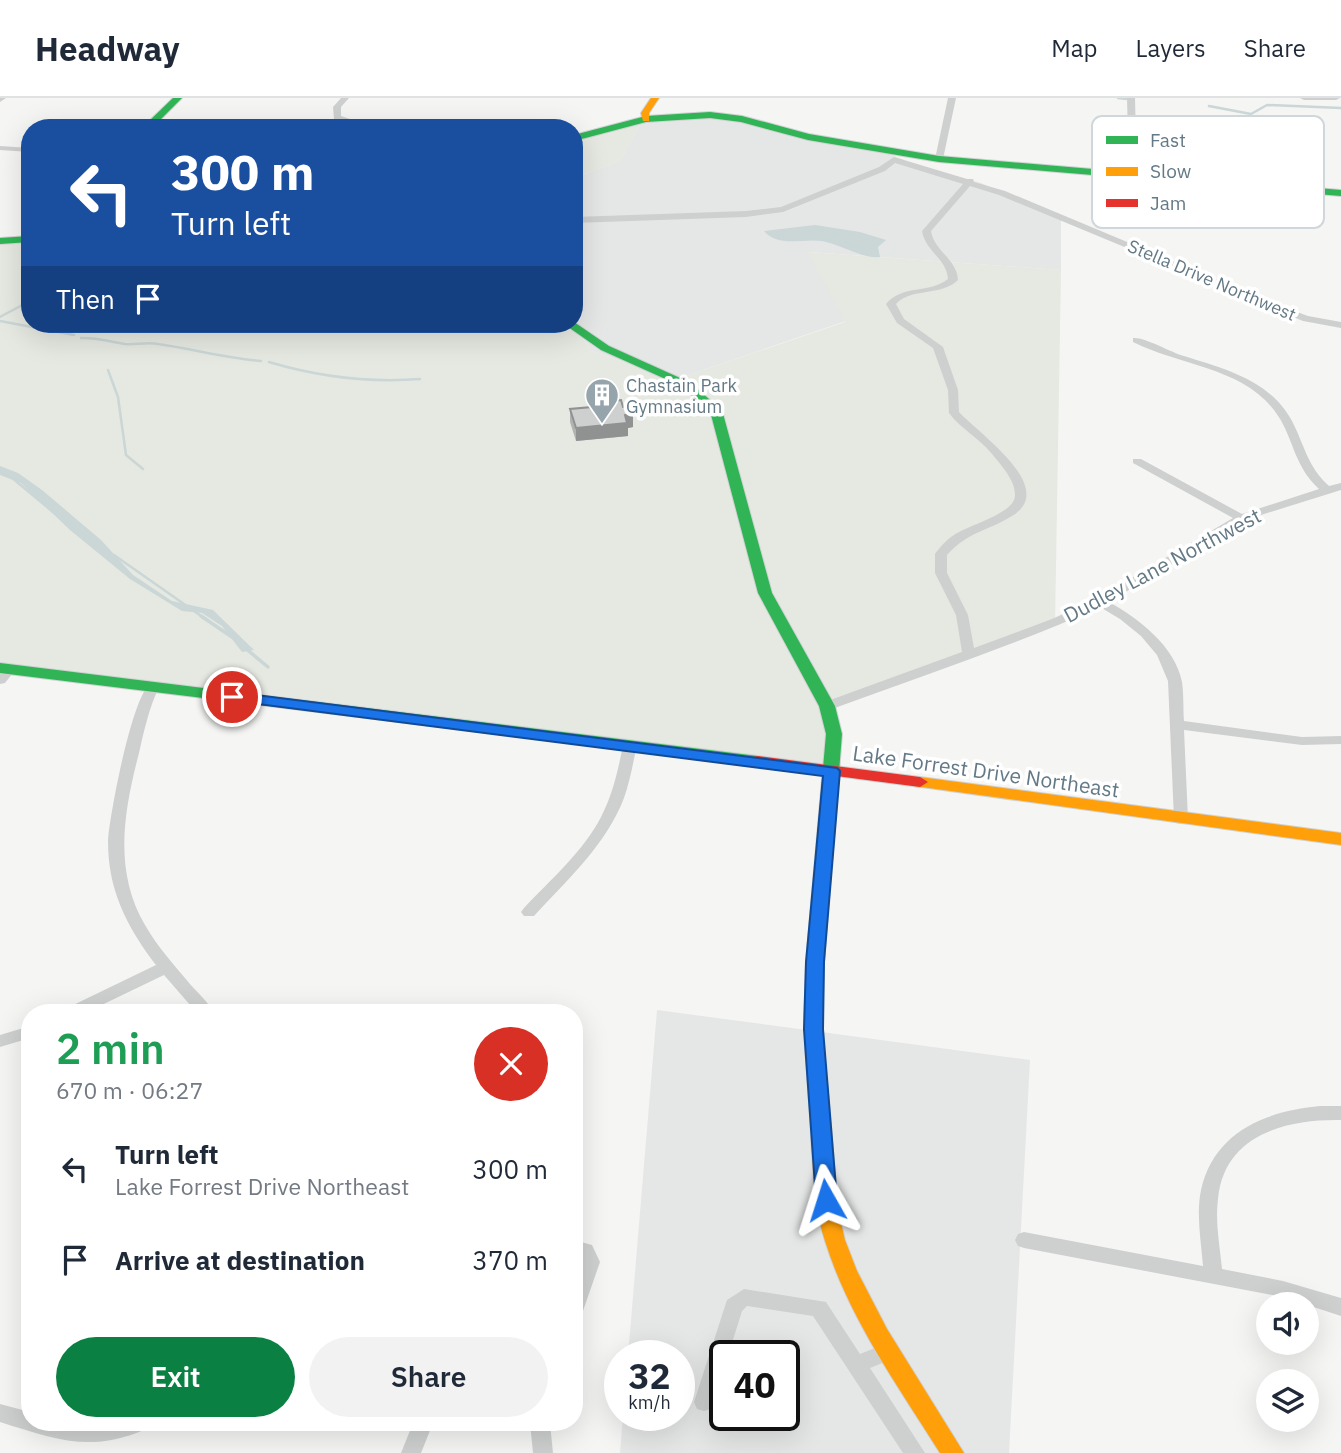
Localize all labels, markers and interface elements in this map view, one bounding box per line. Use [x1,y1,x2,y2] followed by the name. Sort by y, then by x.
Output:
[35,27,180,70] text: Headway
[1051,32,1098,64] text: Map
[1136,32,1206,64] text: Layers
[1244,32,1306,64] text: Share
[1092,116,1324,228] legend
[1150,128,1186,152] text: Fast
[171,140,315,203] text: 300 m
[56,147,147,238] icon: left
[1150,159,1191,183] text: Slow
[1150,191,1186,215] text: Jam
[171,202,291,244] text: Turn left
[1124,234,1300,326] street label: Stella Drive Northwest
[129,280,167,318] icon: arrive
[56,282,115,316] text: Then
[626,374,738,418] place label: Chastain Park Gymnasium
[583,376,621,425] building icon: Chastain Park Gymnasium
[1059,501,1265,629] street label: Dudley Lane Northwest
[202,667,262,727] pin
[213,678,251,716] icon: arrive
[851,738,1121,804] street label: Lake Forrest Drive Northeast
[56,1021,165,1076] text: 2 min
[474,1027,548,1101] button: close
[56,1075,203,1105] text: 670 m · 06:27
[115,1137,218,1171] text: Turn left
[56,1150,94,1188] icon: left
[472,1152,548,1186] text: 300 m
[789,1163,863,1237] position arrow
[115,1171,409,1201] text: Lake Forrest Drive Northeast
[56,1241,94,1279] icon: arrive
[115,1243,365,1277] text: Arrive at destination
[472,1243,548,1277] text: 370 m
[1256,1292,1319,1432] map controls
[1256,1292,1319,1355] button: sound
[56,1337,295,1417] button: Exit
[309,1337,548,1417] button: Share
[709,1340,800,1431] speed limit sign: 40
[628,1353,671,1399] text: 32
[1256,1369,1319,1432] button: layers
[628,1391,671,1414] text: km/h

